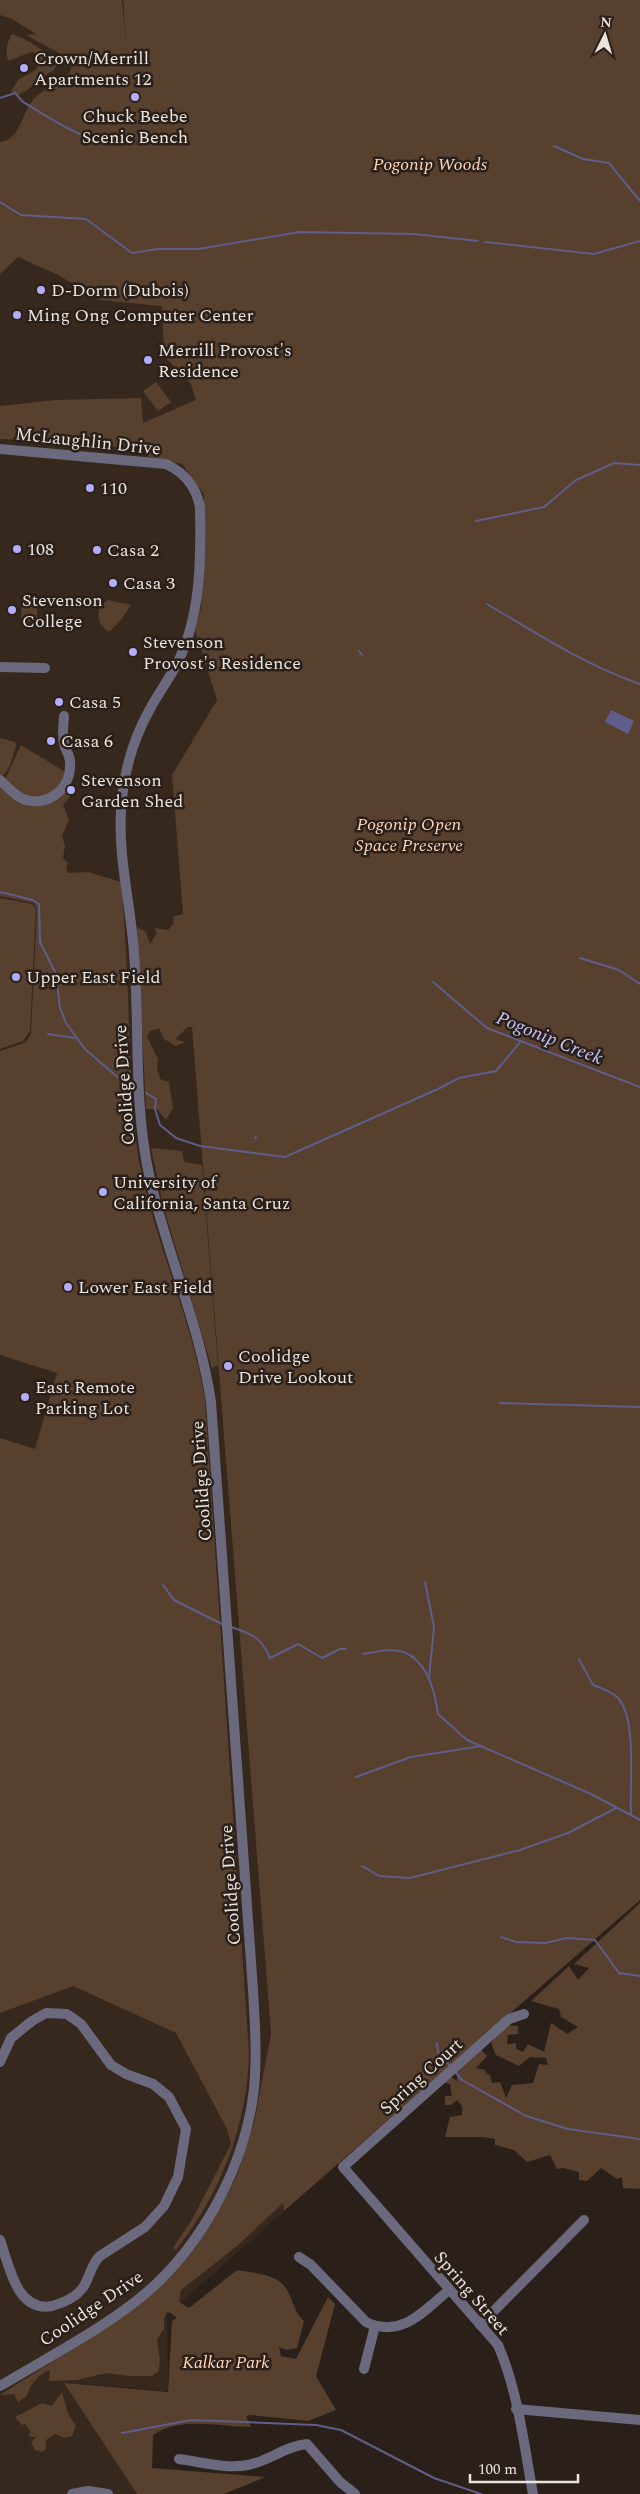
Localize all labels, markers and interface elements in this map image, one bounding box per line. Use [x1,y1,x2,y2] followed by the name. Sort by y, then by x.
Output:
[580,10,630,60] north arrow
[599,12,613,34] text: N
[34,45,152,93] place label: Crown/Merrill Apartments 12
[18,62,30,74] marker: Crown/Merrill Apartments 12
[129,91,141,103] marker: Chuck Beebe Scenic Bench
[82,103,188,151] place label: Chuck Beebe Scenic Bench
[373,151,488,178] park label: Pogonip Woods
[51,277,189,304] place label: D-Dorm (Dubois)
[35,284,47,296] marker: D-Dorm (Dubois)
[27,302,254,329] place label: Ming Ong Computer Center
[11,309,23,321] marker: Ming Ong Computer Center
[158,337,292,385] place label: Merrill Provost's Residence
[142,354,154,366] marker: Merrill Provost's Residence
[14,420,162,463] street label: McLaughlin Drive
[100,475,127,502] place label: 110
[84,482,96,494] marker: 110
[27,536,54,563] place label: 108
[107,537,159,564] place label: Casa 2
[11,543,23,555] marker: 108
[91,544,103,556] marker: Casa 2
[123,570,175,597] place label: Casa 3
[107,577,119,589] marker: Casa 3
[22,587,103,635] place label: Stevenson College
[6,604,18,616] marker: Stevenson College
[143,629,301,677] place label: Stevenson Provost's Residence
[127,646,139,658] marker: Stevenson Provost's Residence
[69,689,121,716] place label: Casa 5
[53,696,65,708] marker: Casa 5
[61,728,113,755] place label: Casa 6
[45,735,57,747] marker: Casa 6
[81,767,183,815] place label: Stevenson Garden Shed
[65,784,77,796] marker: Stevenson Garden Shed
[355,811,463,859] park label: Pogonip Open Space Preserve
[26,964,161,991] place label: Upper East Field
[10,971,22,983] marker: Upper East Field
[492,1004,607,1073] water label: Pogonip Creek
[107,1024,142,1146] street label: Coolidge Drive
[113,1169,290,1217] place label: University of California, Santa Cruz
[97,1186,109,1198] marker: University of California, Santa Cruz
[78,1274,213,1301] place label: Lower East Field
[62,1281,74,1293] marker: Lower East Field
[238,1343,353,1391] place label: Coolidge Drive Lookout
[222,1360,234,1372] marker: Coolidge Drive Lookout
[35,1374,135,1422] place label: East Remote Parking Lot
[19,1391,31,1403] marker: East Remote Parking Lot
[184,1420,219,1542] street label: Coolidge Drive
[213,1824,248,1946] street label: Coolidge Drive
[374,2032,469,2121] street label: Spring Court
[427,2245,516,2342] street label: Spring Street
[34,2264,149,2353] street label: Coolidge Drive
[182,2349,270,2376] park label: Kalkar Park
[470,2452,578,2484] scale bar
[478,2458,517,2481] text: 100 m

